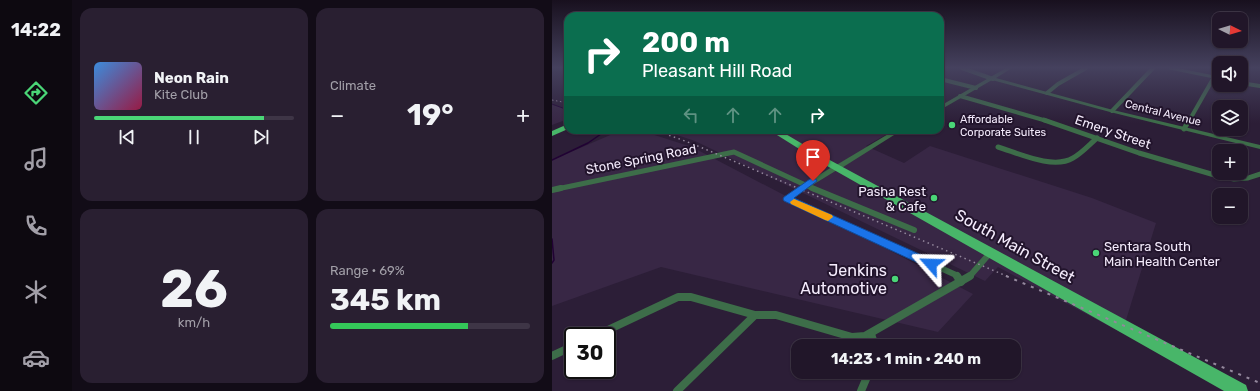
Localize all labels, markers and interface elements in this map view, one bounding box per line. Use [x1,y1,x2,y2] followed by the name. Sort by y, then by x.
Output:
[1212,12,1248,48] north arrow
[1212,12,1248,224] map controls
[11,19,61,41] text: 14:22
[642,26,730,59] text: 200 m
[576,28,628,80] icon: right
[1212,56,1248,92] button: sound
[642,60,792,82] text: Pleasant Hill Road
[154,69,229,87] text: Neon Rain
[330,78,376,93] text: Climate
[22,79,50,107] icon: directions
[154,87,208,102] text: Kite Club
[407,97,454,133] text: 19°
[1124,97,1202,129] street label: Central Avenue
[1212,100,1248,136] button: layers
[330,102,344,129] text: −
[516,102,530,129] text: +
[680,104,702,126] icon: left
[722,104,744,126] icon: ahead
[764,104,786,126] icon: ahead
[806,104,828,126] icon: right
[1073,112,1153,152] street label: Emery Street
[960,113,1047,139] place label: Affordable Corporate Suites
[947,120,957,130] marker: Affordable Corporate Suites
[116,126,138,148] icon: previous
[183,126,205,148] icon: pause
[250,126,272,148] icon: next
[796,140,830,181] pin
[584,141,698,178] street label: Stone Spring Road
[1212,144,1248,180] button: +
[22,145,50,173] icon: music
[802,146,824,168] icon: arrive
[858,184,926,214] place label: Pasha Rest & Cafe
[1212,188,1248,224] button: −
[929,193,939,203] marker: Pasha Rest & Cafe
[952,205,1078,287] street label: South Main Street
[22,212,50,240] icon: phone
[1104,239,1220,269] place label: Sentara South Main Health Center
[910,243,952,285] position arrow
[1091,248,1101,258] marker: Sentara South Main Health Center
[160,258,228,320] text: 26
[800,261,887,298] place label: Jenkins Automotive
[330,263,405,278] text: Range · 69%
[890,274,900,284] marker: Jenkins Automotive
[22,278,50,306] icon: climate
[330,282,441,318] text: 345 km
[178,315,210,330] text: km/h
[564,327,616,379] speed limit sign: 30
[22,344,50,372] icon: car
[831,350,981,368] text: 14:23 · 1 min · 240 m

